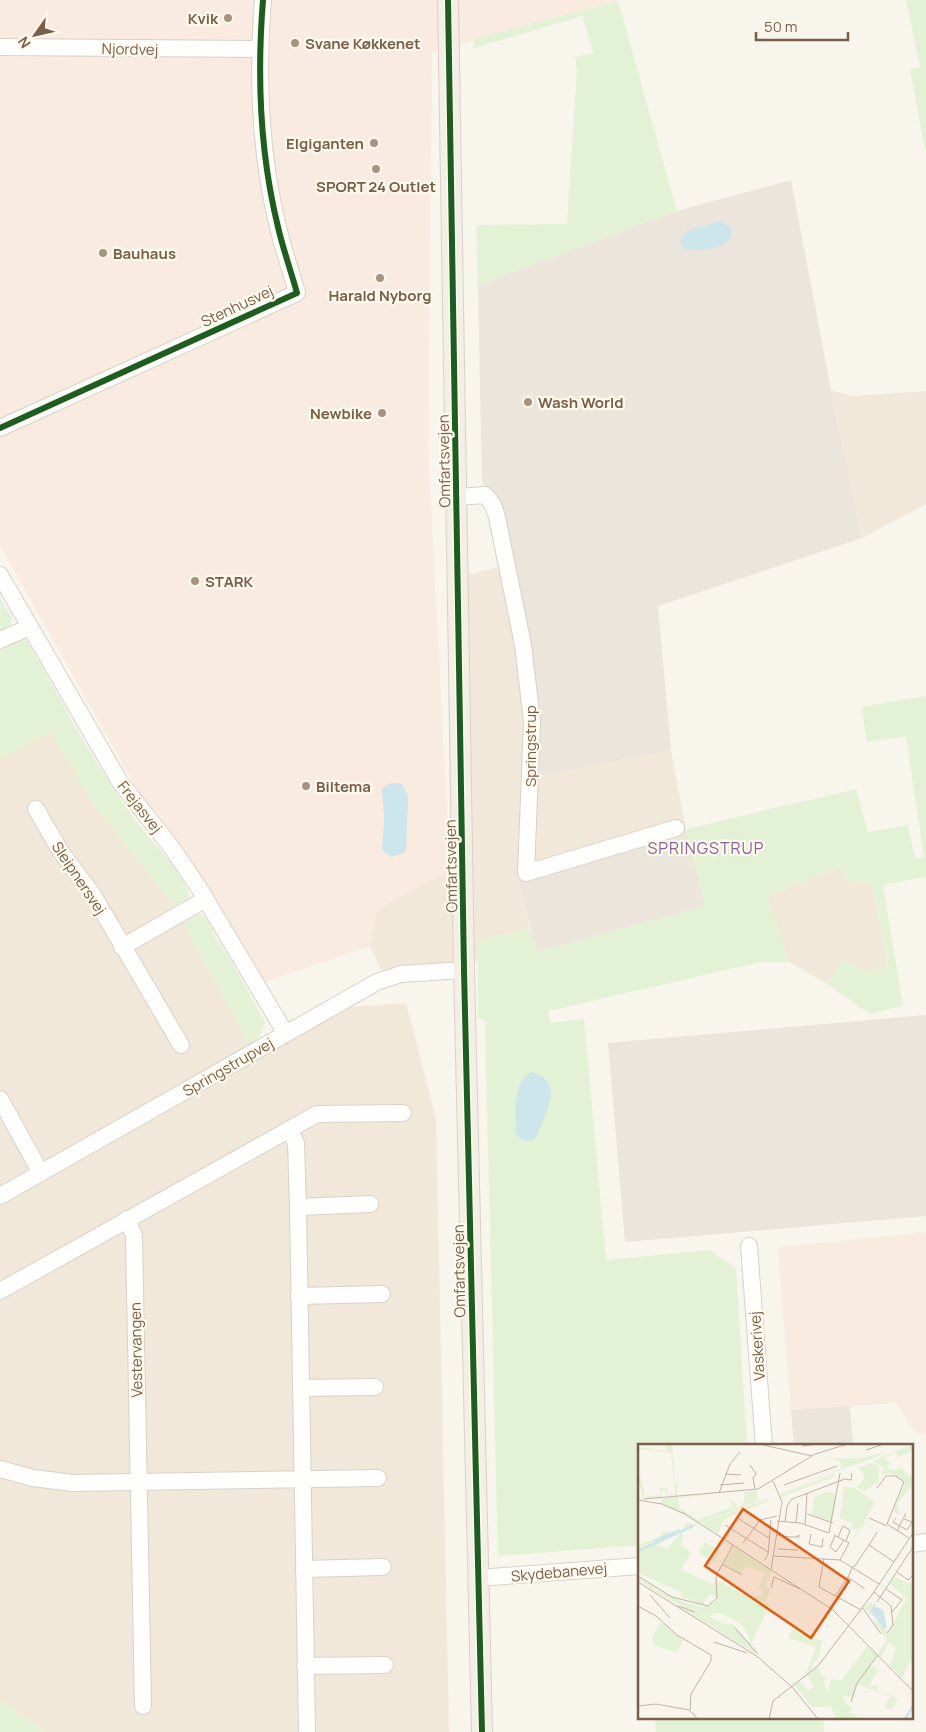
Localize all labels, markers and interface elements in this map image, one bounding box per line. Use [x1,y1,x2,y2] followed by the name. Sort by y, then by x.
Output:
[188,8,219,29] place label: Kvik
[10,10,60,60] north arrow
[756,10,848,42] scale bar
[222,12,234,24] marker: Kvik
[764,16,798,37] text: 50 m
[13,33,34,52] text: N
[305,33,421,54] place label: Svane Køkkenet
[289,37,301,49] marker: Svane Køkkenet
[101,38,159,60] street label: Njordvej
[286,133,364,154] place label: Elgiganten
[368,137,380,149] marker: Elgiganten
[370,163,382,175] marker: SPORT 24 Outlet
[316,176,436,197] place label: SPORT 24 Outlet
[113,243,176,264] place label: Bauhaus
[97,247,109,259] marker: Bauhaus
[374,272,386,284] marker: Harald Nyborg
[197,280,277,332] street label: Stenhusvej
[329,285,431,306] place label: Harald Nyborg
[538,392,624,413] place label: Wash World
[522,396,534,408] marker: Wash World
[310,403,372,424] place label: Newbike
[376,407,388,419] marker: Newbike
[433,414,455,508] street label: Omfartsvejen
[205,571,254,592] place label: STARK
[189,575,201,587] marker: STARK
[520,705,541,787] street label: Springstrup
[113,776,167,838] street label: Frejasvej
[316,776,371,797] place label: Biltema
[300,780,312,792] marker: Biltema
[440,819,462,913] street label: Omfartsvejen
[47,837,111,919] street label: Sleipnersvej
[648,837,764,859] district label: SPRINGSTRUP
[179,1033,277,1101] street label: Springstrupvej
[448,1224,470,1318] street label: Omfartsvejen
[125,1302,147,1398] street label: Vestervangen
[744,1311,770,1381] street label: Vaskerivej
[638,1444,914,1720] inset map
[510,1557,608,1587] street label: Skydebanevej

